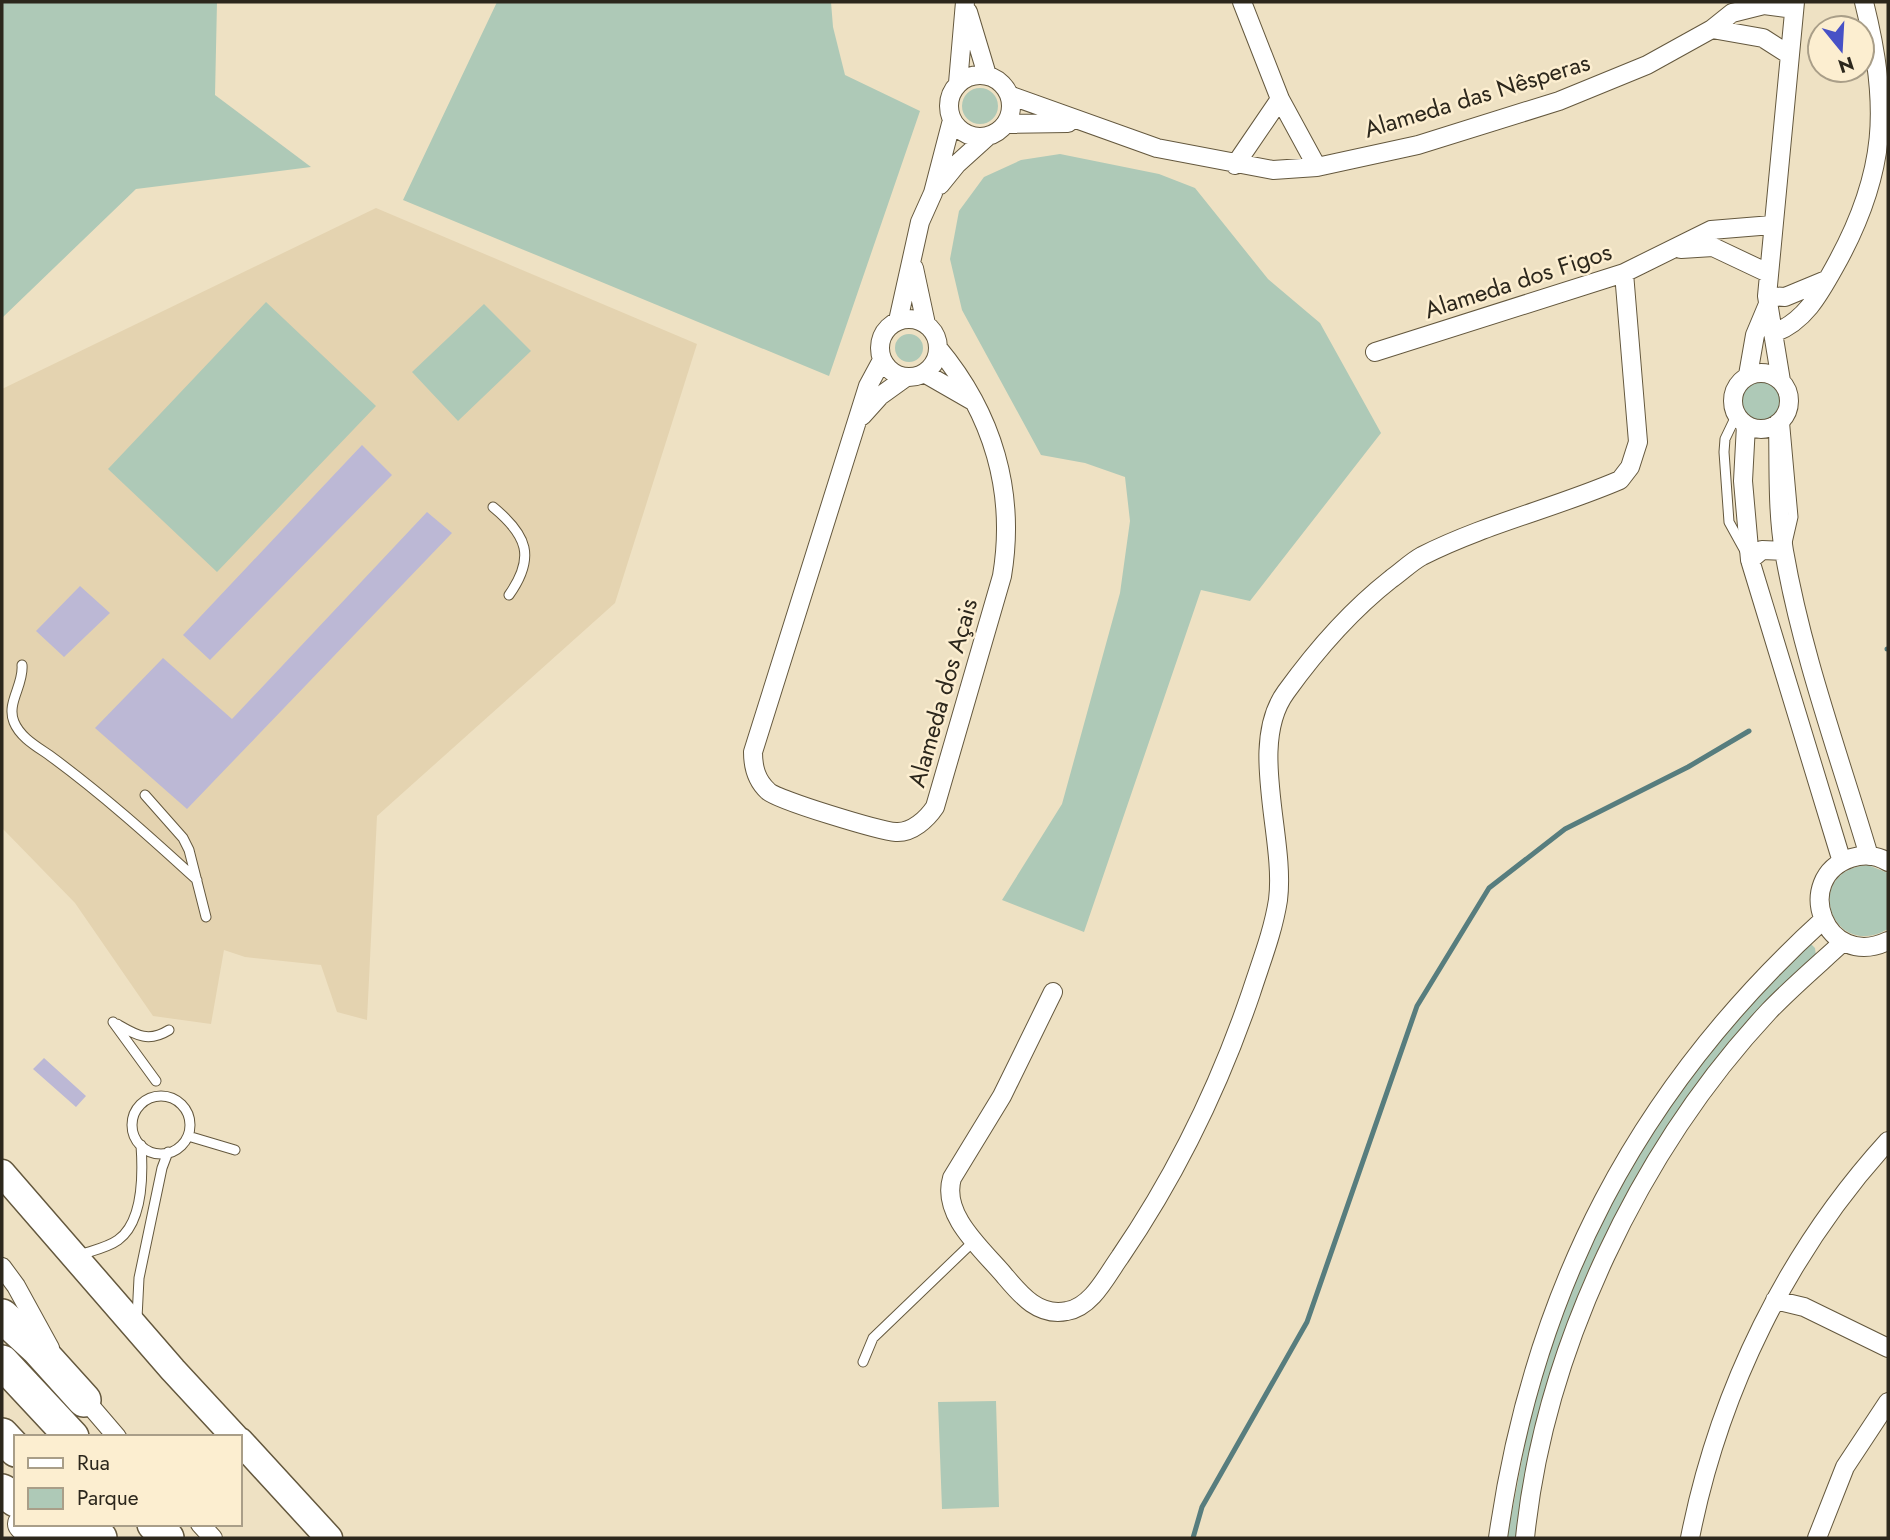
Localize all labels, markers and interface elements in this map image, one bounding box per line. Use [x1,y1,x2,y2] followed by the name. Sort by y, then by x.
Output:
[1806,14,1876,84] north arrow
[1360,44,1594,147] street label: Alameda das Nêsperas
[1835,50,1857,80] text: N
[1420,234,1616,327] street label: Alameda dos Figos
[899,594,986,791] street label: Alameda dos Açais
[14,1435,242,1526] legend
[77,1448,110,1478] text: Rua
[77,1483,139,1513] text: Parque

